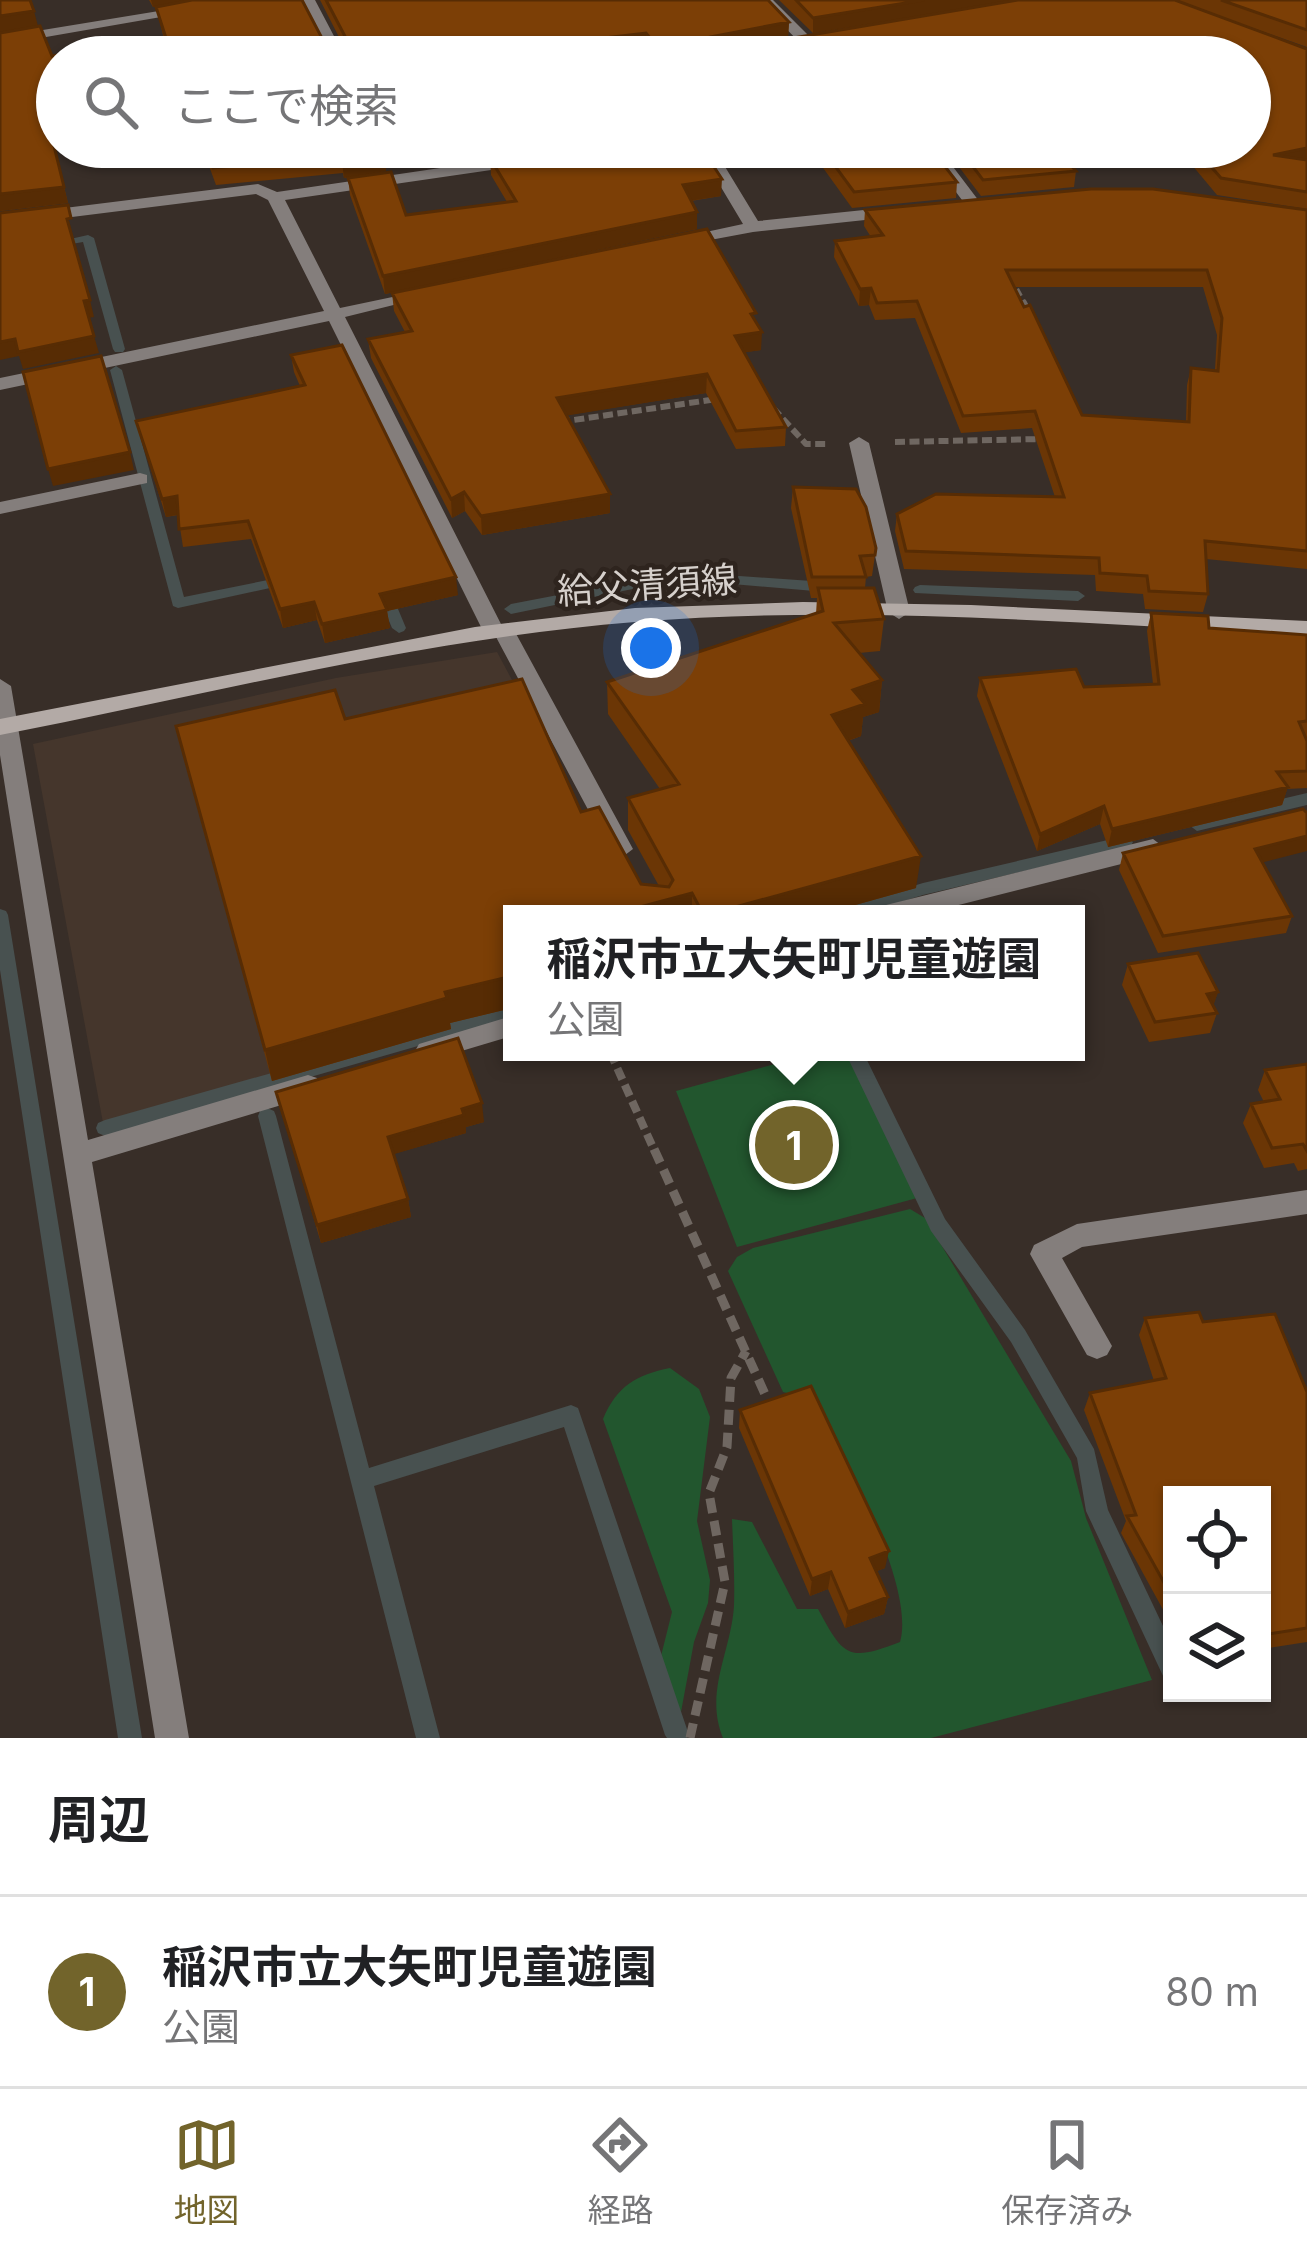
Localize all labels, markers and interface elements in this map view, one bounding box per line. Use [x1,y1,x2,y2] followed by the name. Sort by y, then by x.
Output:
[36,36,1271,168] search box
[78,69,144,135] icon: search
[174,78,399,133] text: ここで検索
[556,557,738,613] street label: 給父清須線
[621,618,681,678] your location
[503,905,1085,1061] popup
[546,931,1042,986] text: 稲沢市立大矢町児童遊園
[546,995,625,1042] text: 公園
[755,1100,833,1190] pin: 1
[1163,1486,1271,1702] map controls
[1163,1486,1271,1594] button: locate
[1163,1594,1271,1702] button: layers
[48,1789,150,1850] text: 周辺
[162,1939,657,1994] text: 稲沢市立大矢町児童遊園
[79,1968,95,2015] text: 1
[1165,1968,1259,2015] text: 80 m
[162,2003,240,2050] text: 公園
[174,2112,240,2232] tab: 地図
[587,2112,653,2232] tab: 経路
[1001,2112,1133,2232] tab: 保存済み

